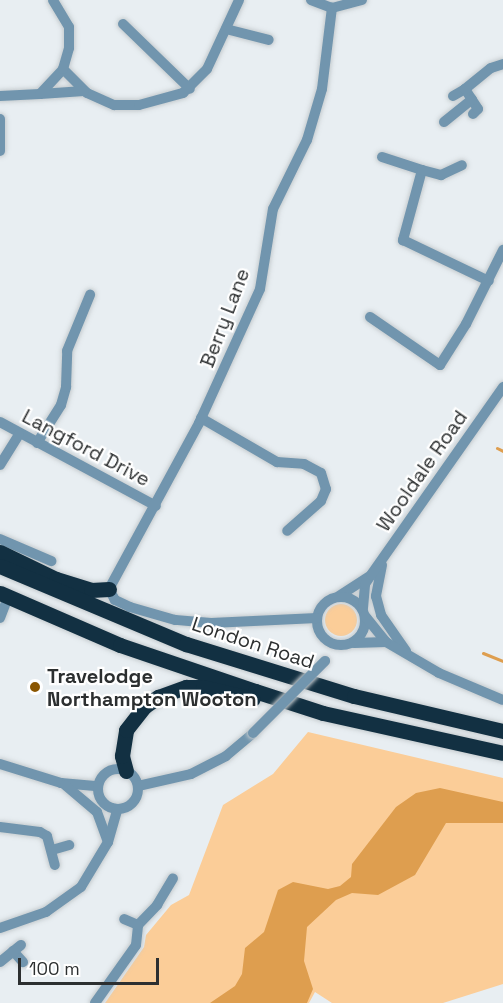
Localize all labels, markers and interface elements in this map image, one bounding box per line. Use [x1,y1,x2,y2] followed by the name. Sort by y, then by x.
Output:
[195,265,255,371] street label: Berry Lane
[18,404,154,492] street label: Langford Drive
[371,406,473,536] street label: Wooldale Road
[189,612,317,674] street label: London Road
[47,664,257,711] place label: Travelodge Northampton Wooton
[28,680,42,694] marker: Travelodge Northampton Wooton
[21,946,162,984] scale bar
[29,957,80,980] text: 100 m

